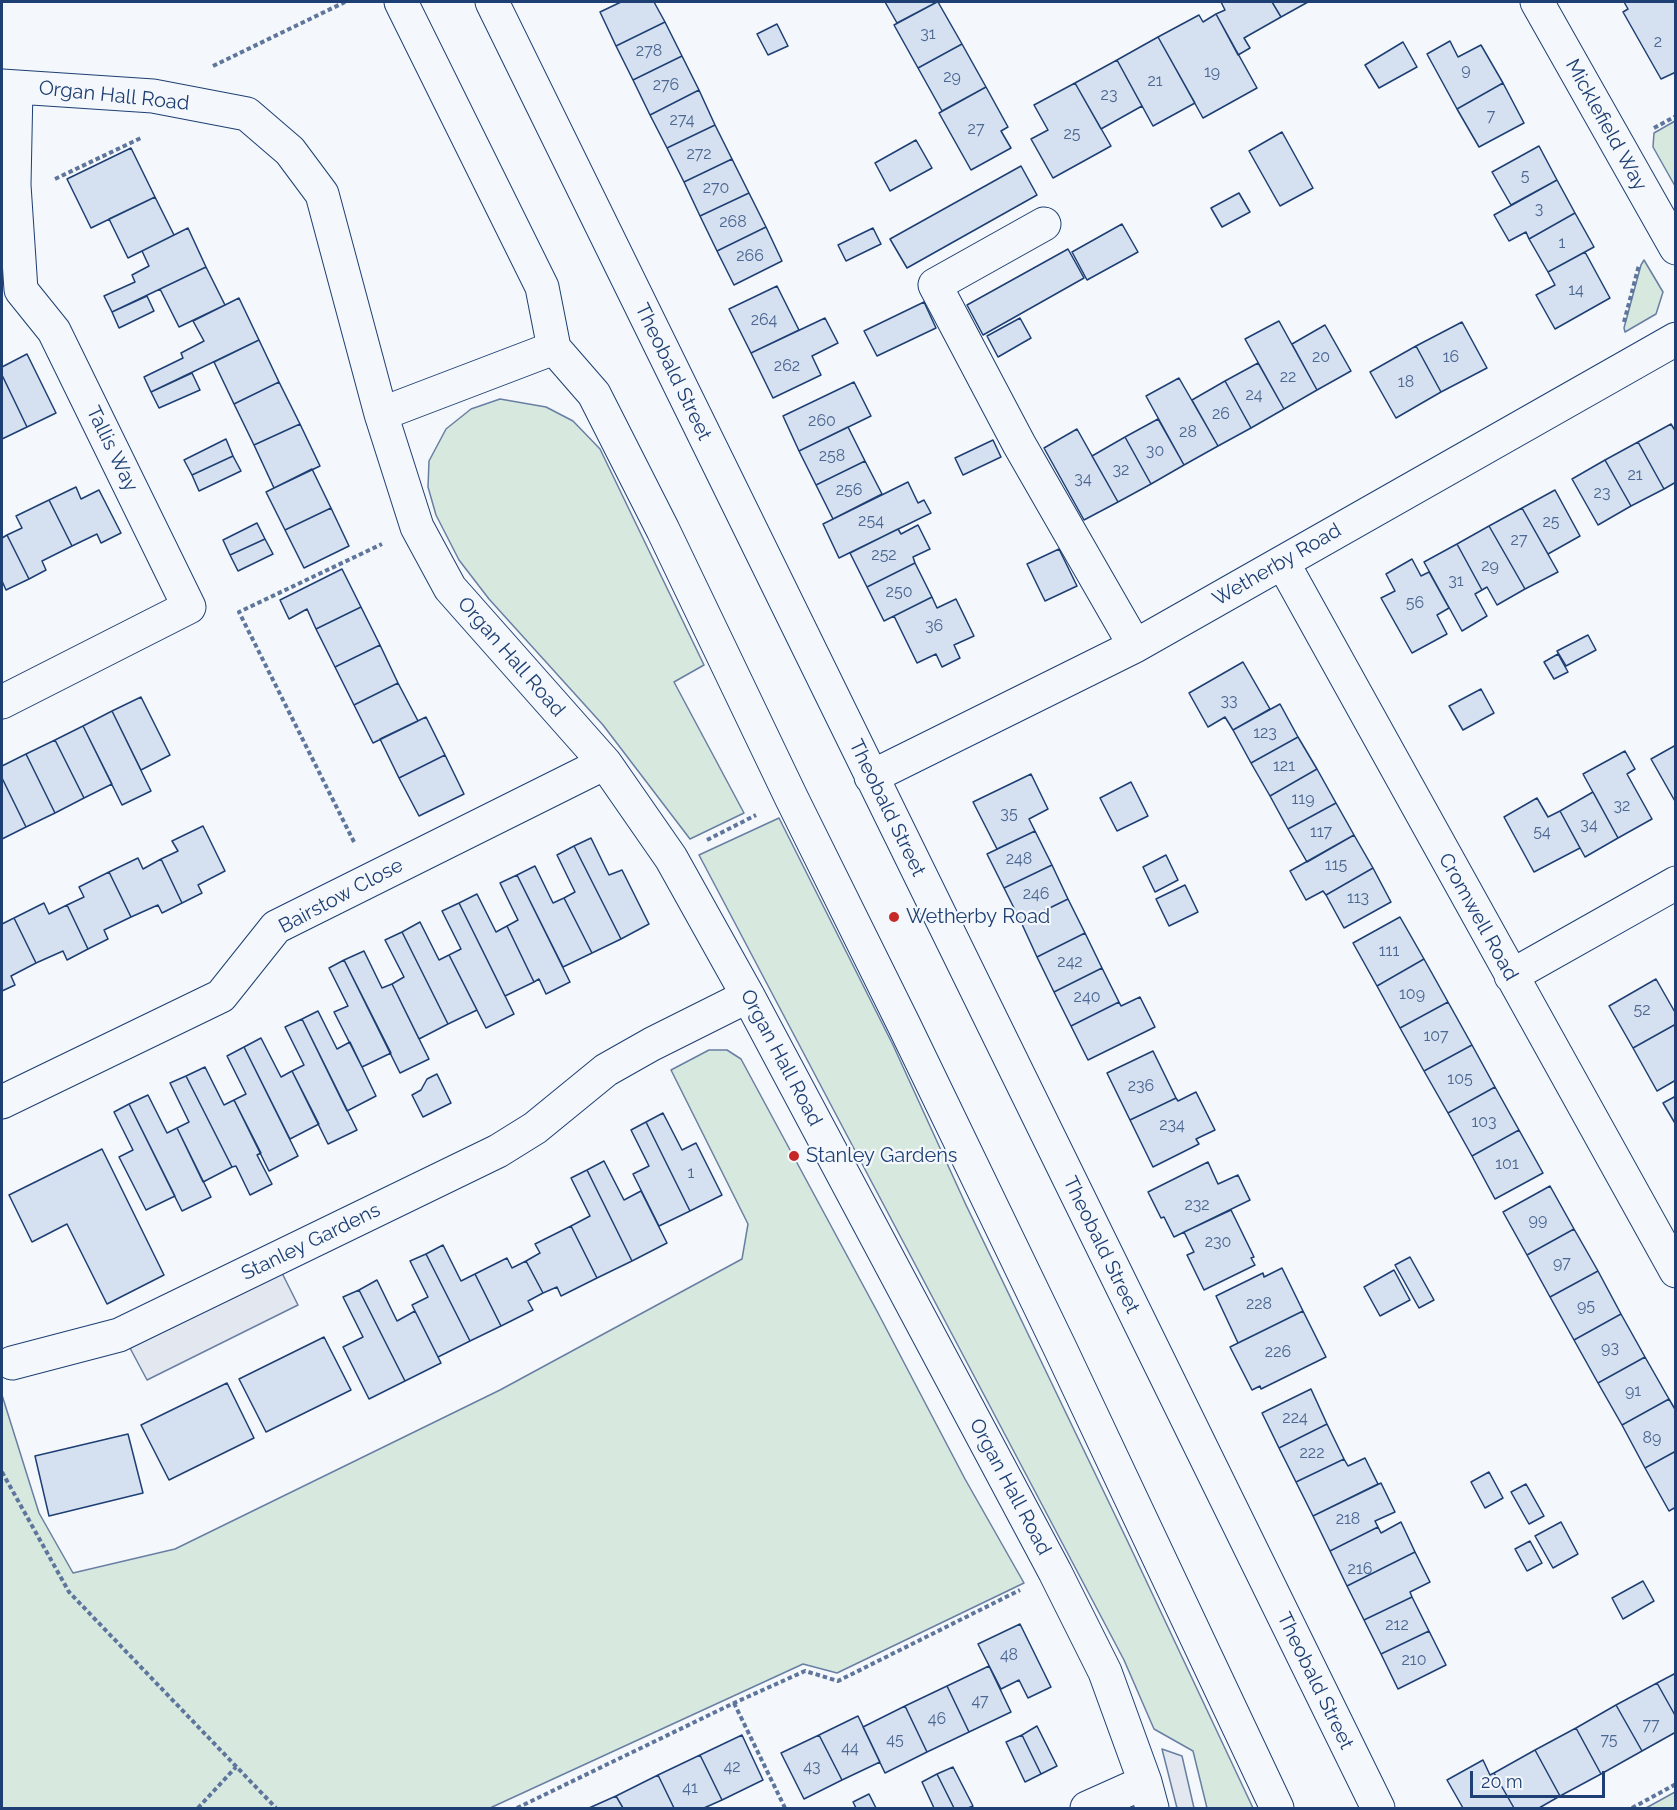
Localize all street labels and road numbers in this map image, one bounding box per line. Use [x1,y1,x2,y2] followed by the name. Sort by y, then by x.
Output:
[1560,55,1652,195] street label: Micklefield Way
[38,76,190,116] street label: Organ Hall Road
[630,300,716,444] street label: Theobald Street
[81,402,143,496] street label: Tallis Way
[1209,519,1345,611] street label: Wetherby Road
[452,592,570,722] street label: Organ Hall Road
[844,736,930,880] street label: Theobald Street
[1433,849,1523,985] street label: Cromwell Road
[275,853,407,939] street label: Bairstow Close
[735,986,827,1130] street label: Organ Hall Road
[1058,1173,1144,1317] street label: Theobald Street
[238,1198,384,1286] street label: Stanley Gardens
[964,1415,1056,1559] street label: Organ Hall Road
[1272,1609,1358,1753] street label: Theobald Street

